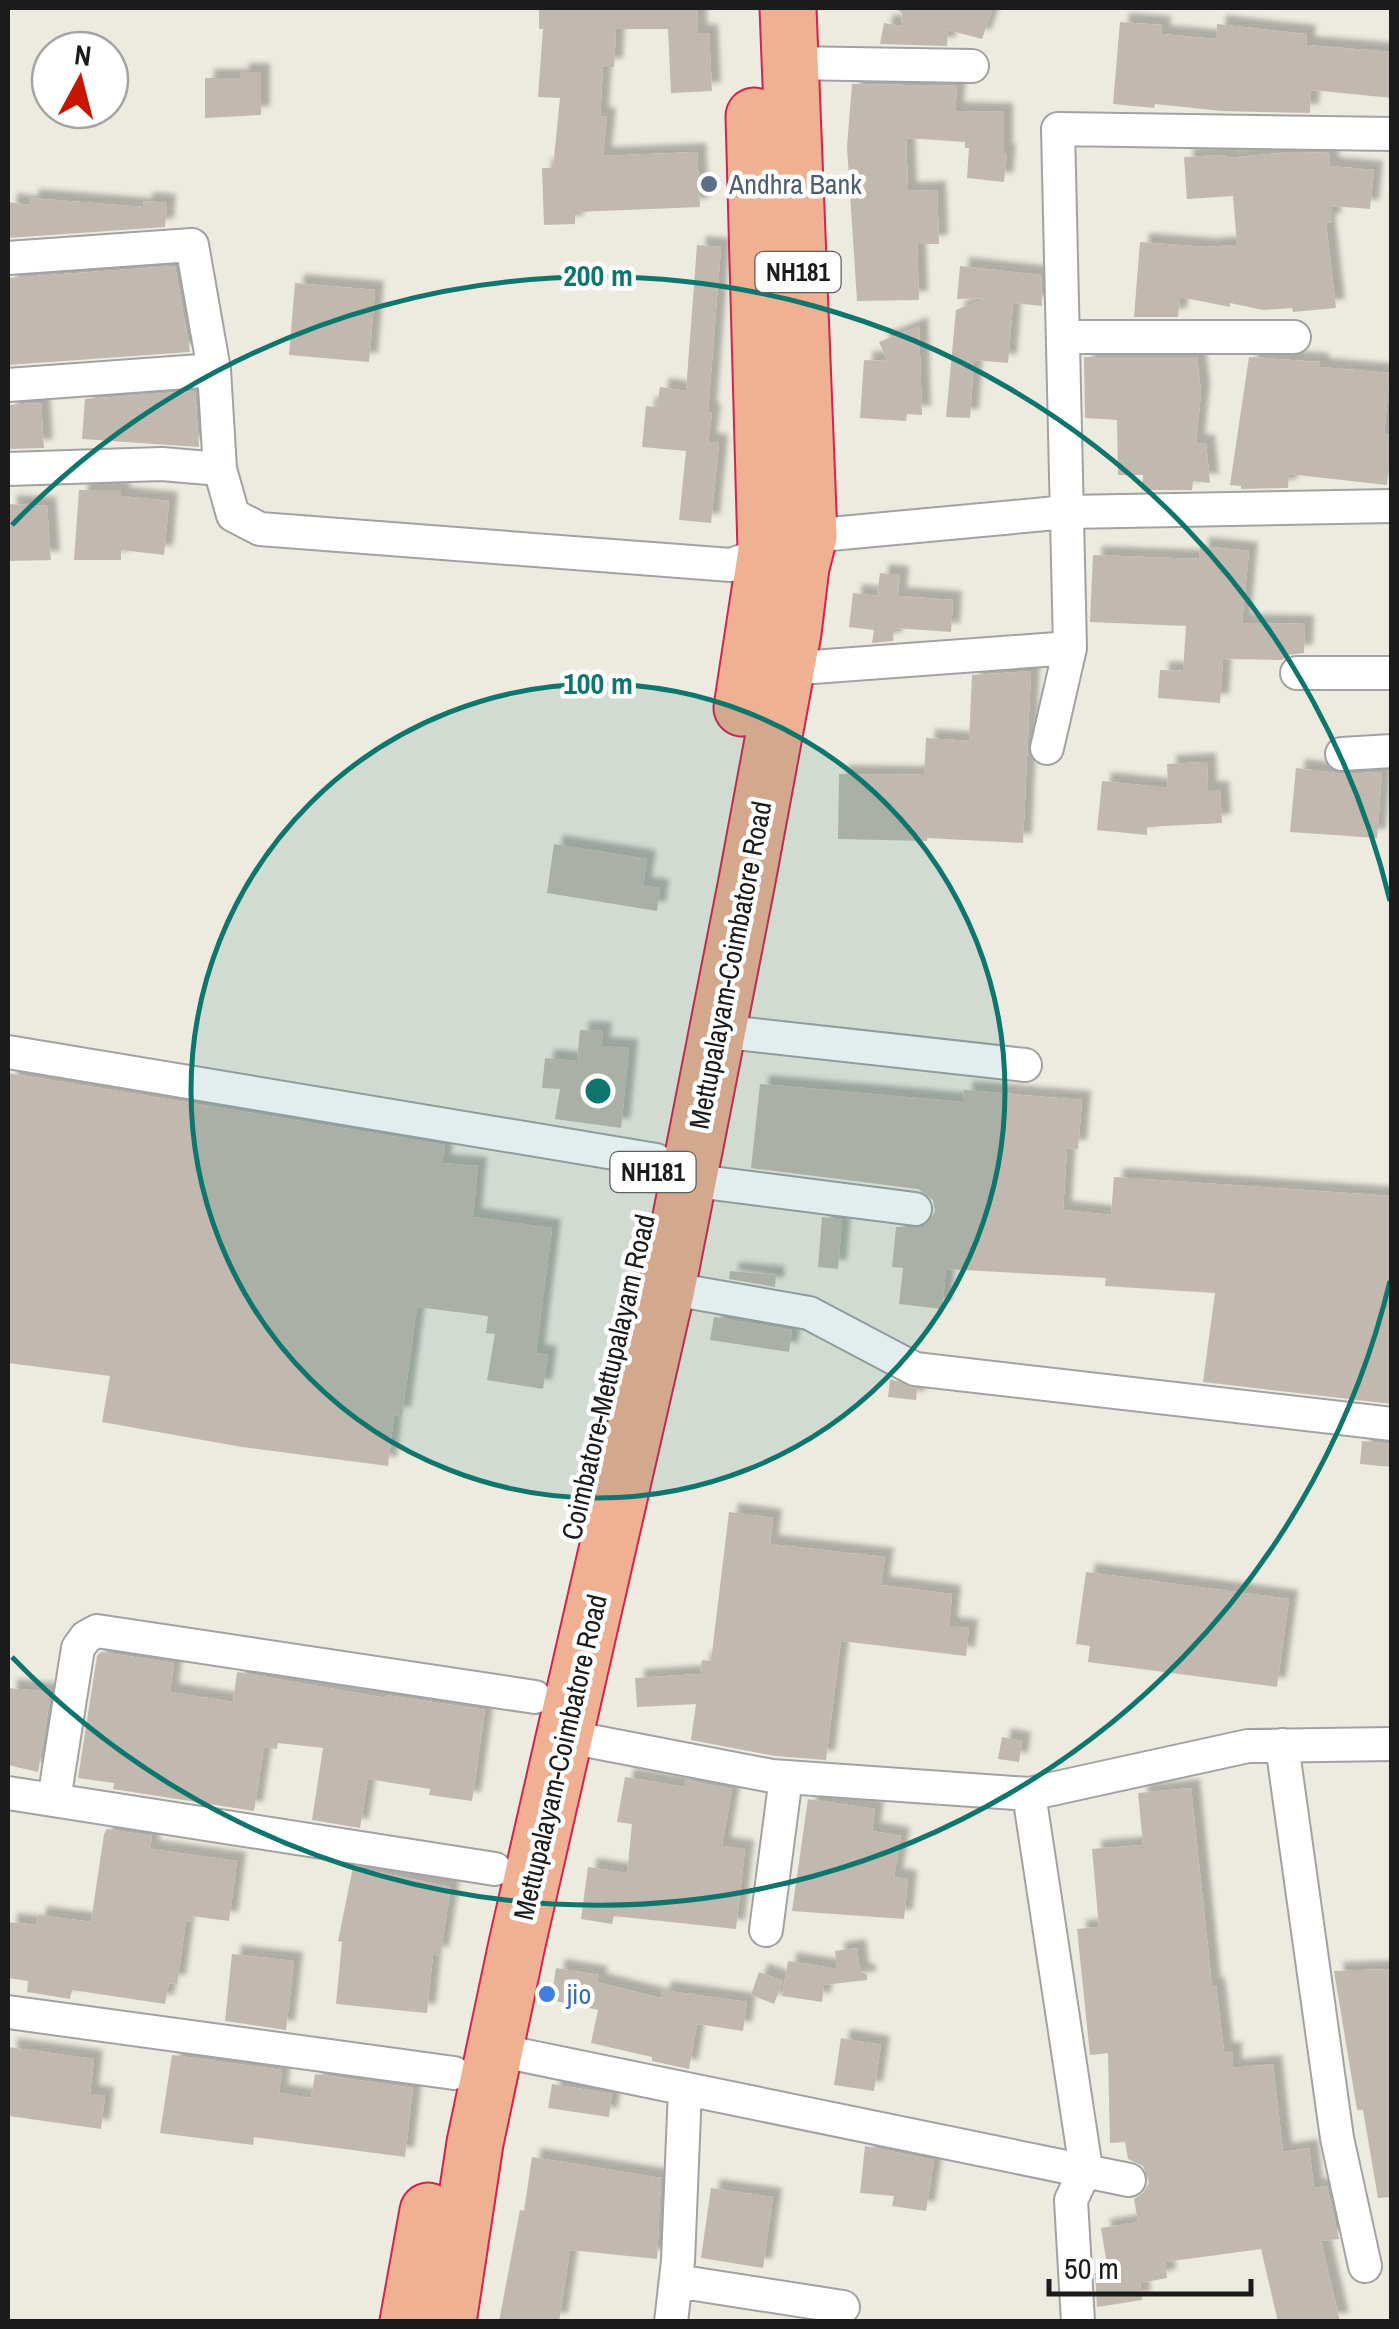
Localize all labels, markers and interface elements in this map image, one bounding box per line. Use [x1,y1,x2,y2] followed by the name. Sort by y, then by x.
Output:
[30,30,130,130] north arrow
[73,35,94,75] text: N
[728,165,862,203] place label: Andhra Bank
[698,173,720,195] marker: Andhra Bank
[756,252,840,292] road number: NH181
[563,255,633,295] text: 200 m
[563,663,633,703] text: 100 m
[680,798,780,1132] street label: Mettupalayam-Coimbatore Road
[580,1073,616,1109] centre of rings
[610,1152,696,1192] road number: NH181
[552,1210,664,1544] street label: Coimbatore-Mettupalayam Road
[504,1590,616,1924] street label: Mettupalayam-Coimbatore Road
[565,1975,591,2013] place label: jio
[536,1983,558,2005] marker: jio
[1049,2234,1252,2296] scale bar
[1064,2248,1119,2288] text: 50 m

